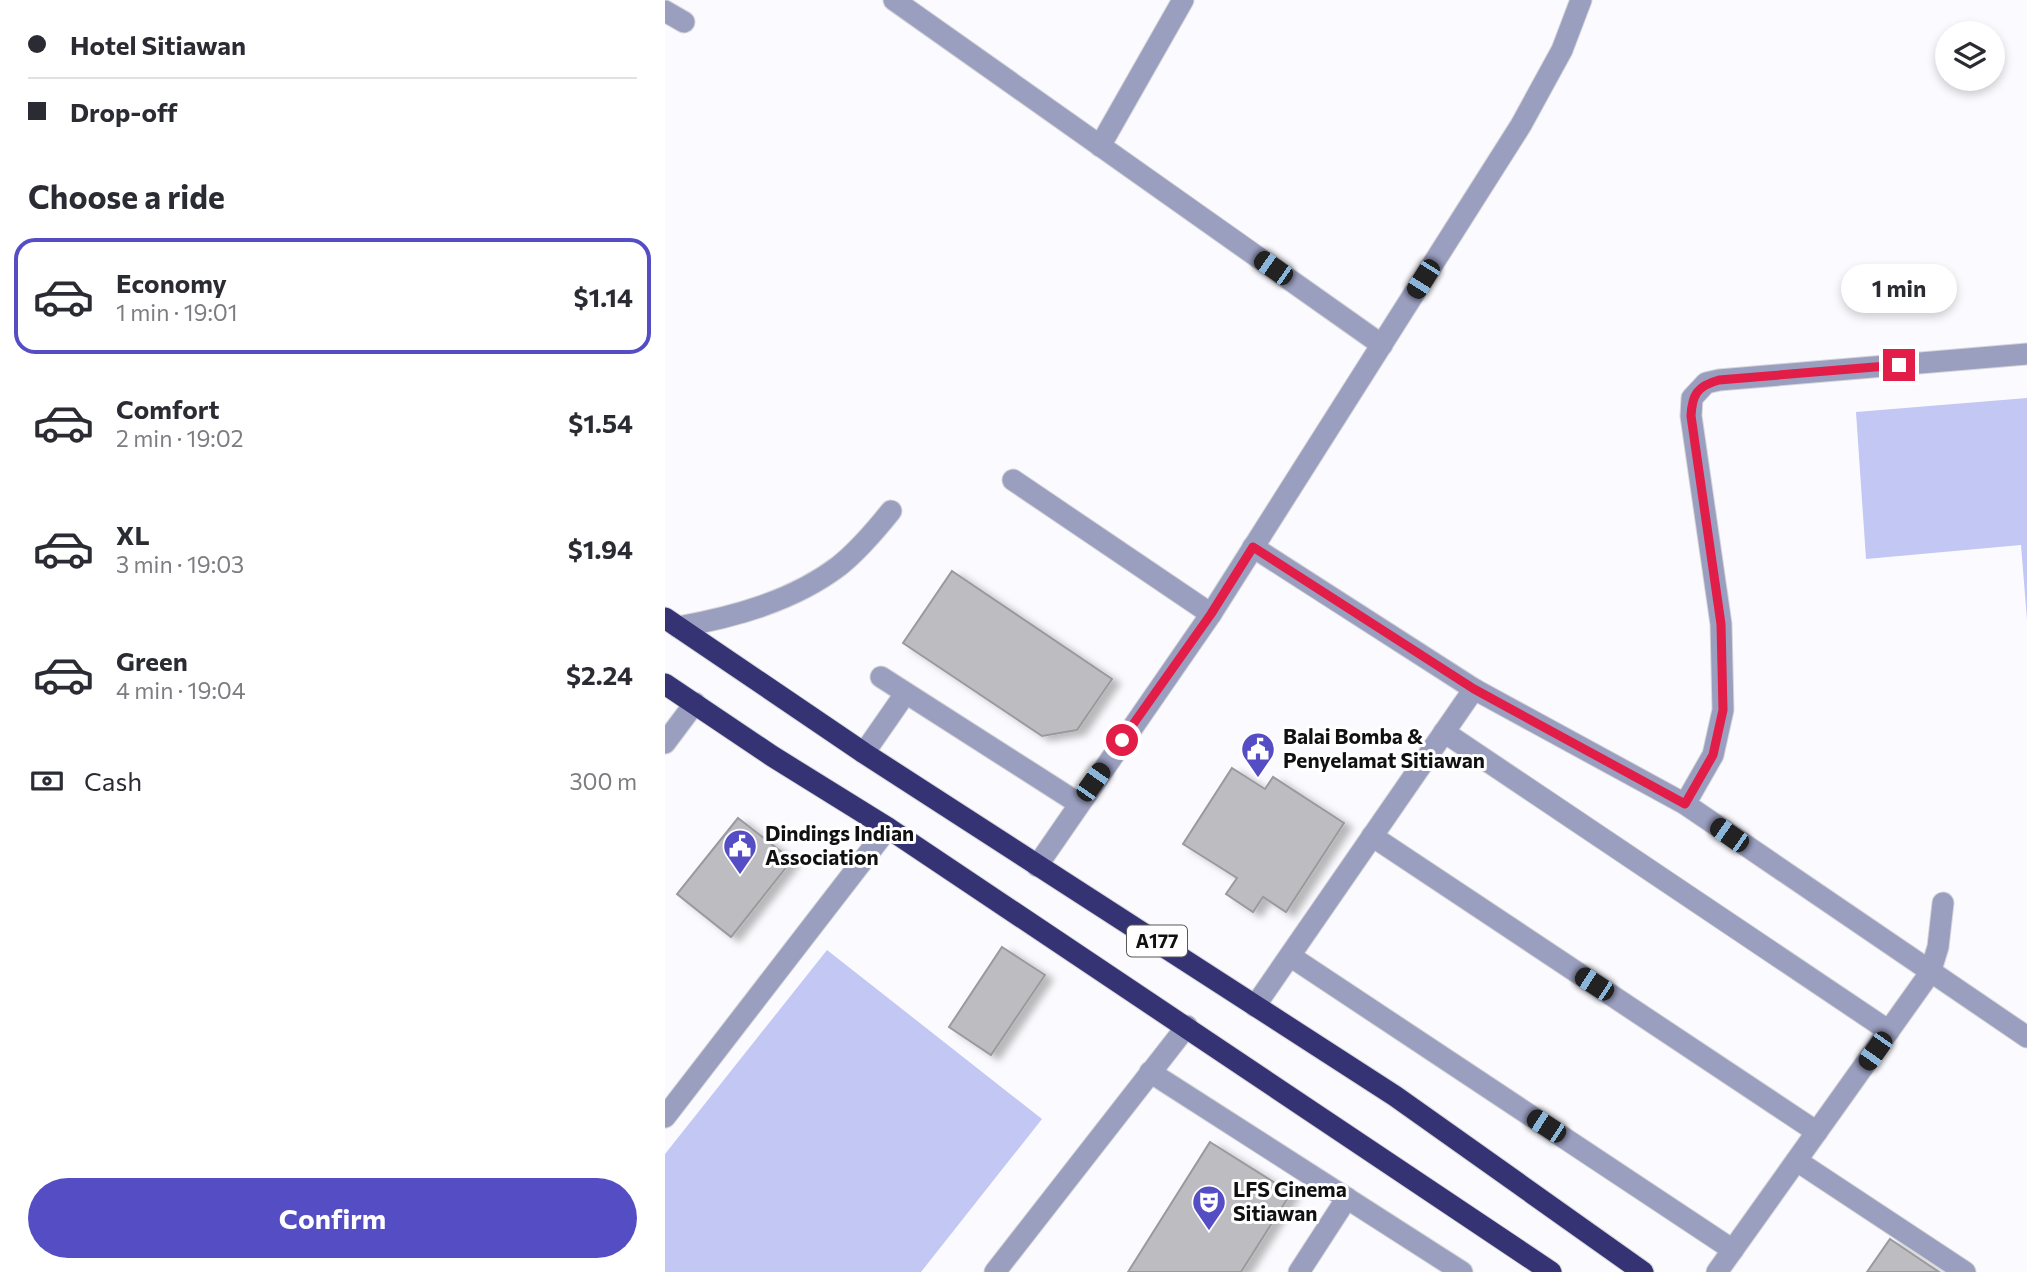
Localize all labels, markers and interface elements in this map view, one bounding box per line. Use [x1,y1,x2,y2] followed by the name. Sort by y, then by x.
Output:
[1935,21,2005,91] map controls
[1935,21,2005,91] button: layers
[70,29,246,60] text: Hotel Sitiawan
[70,96,177,127] text: Drop-off
[28,176,225,216] text: Choose a ride
[1250,247,1297,289] car
[1403,256,1444,302] car
[1841,264,1957,312] callout: 1 min
[32,265,95,328] icon: car
[116,267,227,298] text: Economy
[1872,274,1926,302] text: 1 min
[574,281,633,312] text: $1.14
[116,298,238,326] text: 1 min · 19:01
[1883,349,1915,381] route end
[32,391,95,454] icon: car
[116,393,219,424] text: Comfort
[568,407,633,438] text: $1.54
[116,424,243,452] text: 2 min · 19:02
[32,517,95,580] icon: car
[116,519,150,550] text: XL
[568,533,633,564] text: $1.94
[116,550,244,578] text: 3 min · 19:03
[32,643,95,706] icon: car
[116,645,188,676] text: Green
[566,659,633,690] text: $2.24
[116,676,246,704] text: 4 min · 19:04
[1283,723,1485,772] place label: Balai Bomba & Penyelamat Sitiawan
[1106,724,1138,756] route start
[1239,730,1277,779] public building icon: Balai Bomba & Penyelamat Sitiawan
[1073,759,1114,805] car
[28,762,66,800] icon: cash
[84,765,142,796] text: Cash
[569,767,637,795] text: 300 m
[1706,814,1753,856] car
[765,820,914,869] place label: Dindings Indian Association
[721,827,759,876] public building icon: Dindings Indian Association
[1127,925,1187,956] road number: A177
[1571,964,1618,1004] car
[1855,1028,1896,1074] car
[1523,1106,1570,1146] car
[1233,1176,1347,1225] place label: LFS Cinema Sitiawan
[28,1178,637,1258] button: Confirm
[1190,1183,1228,1232] theatre icon: LFS Cinema Sitiawan

